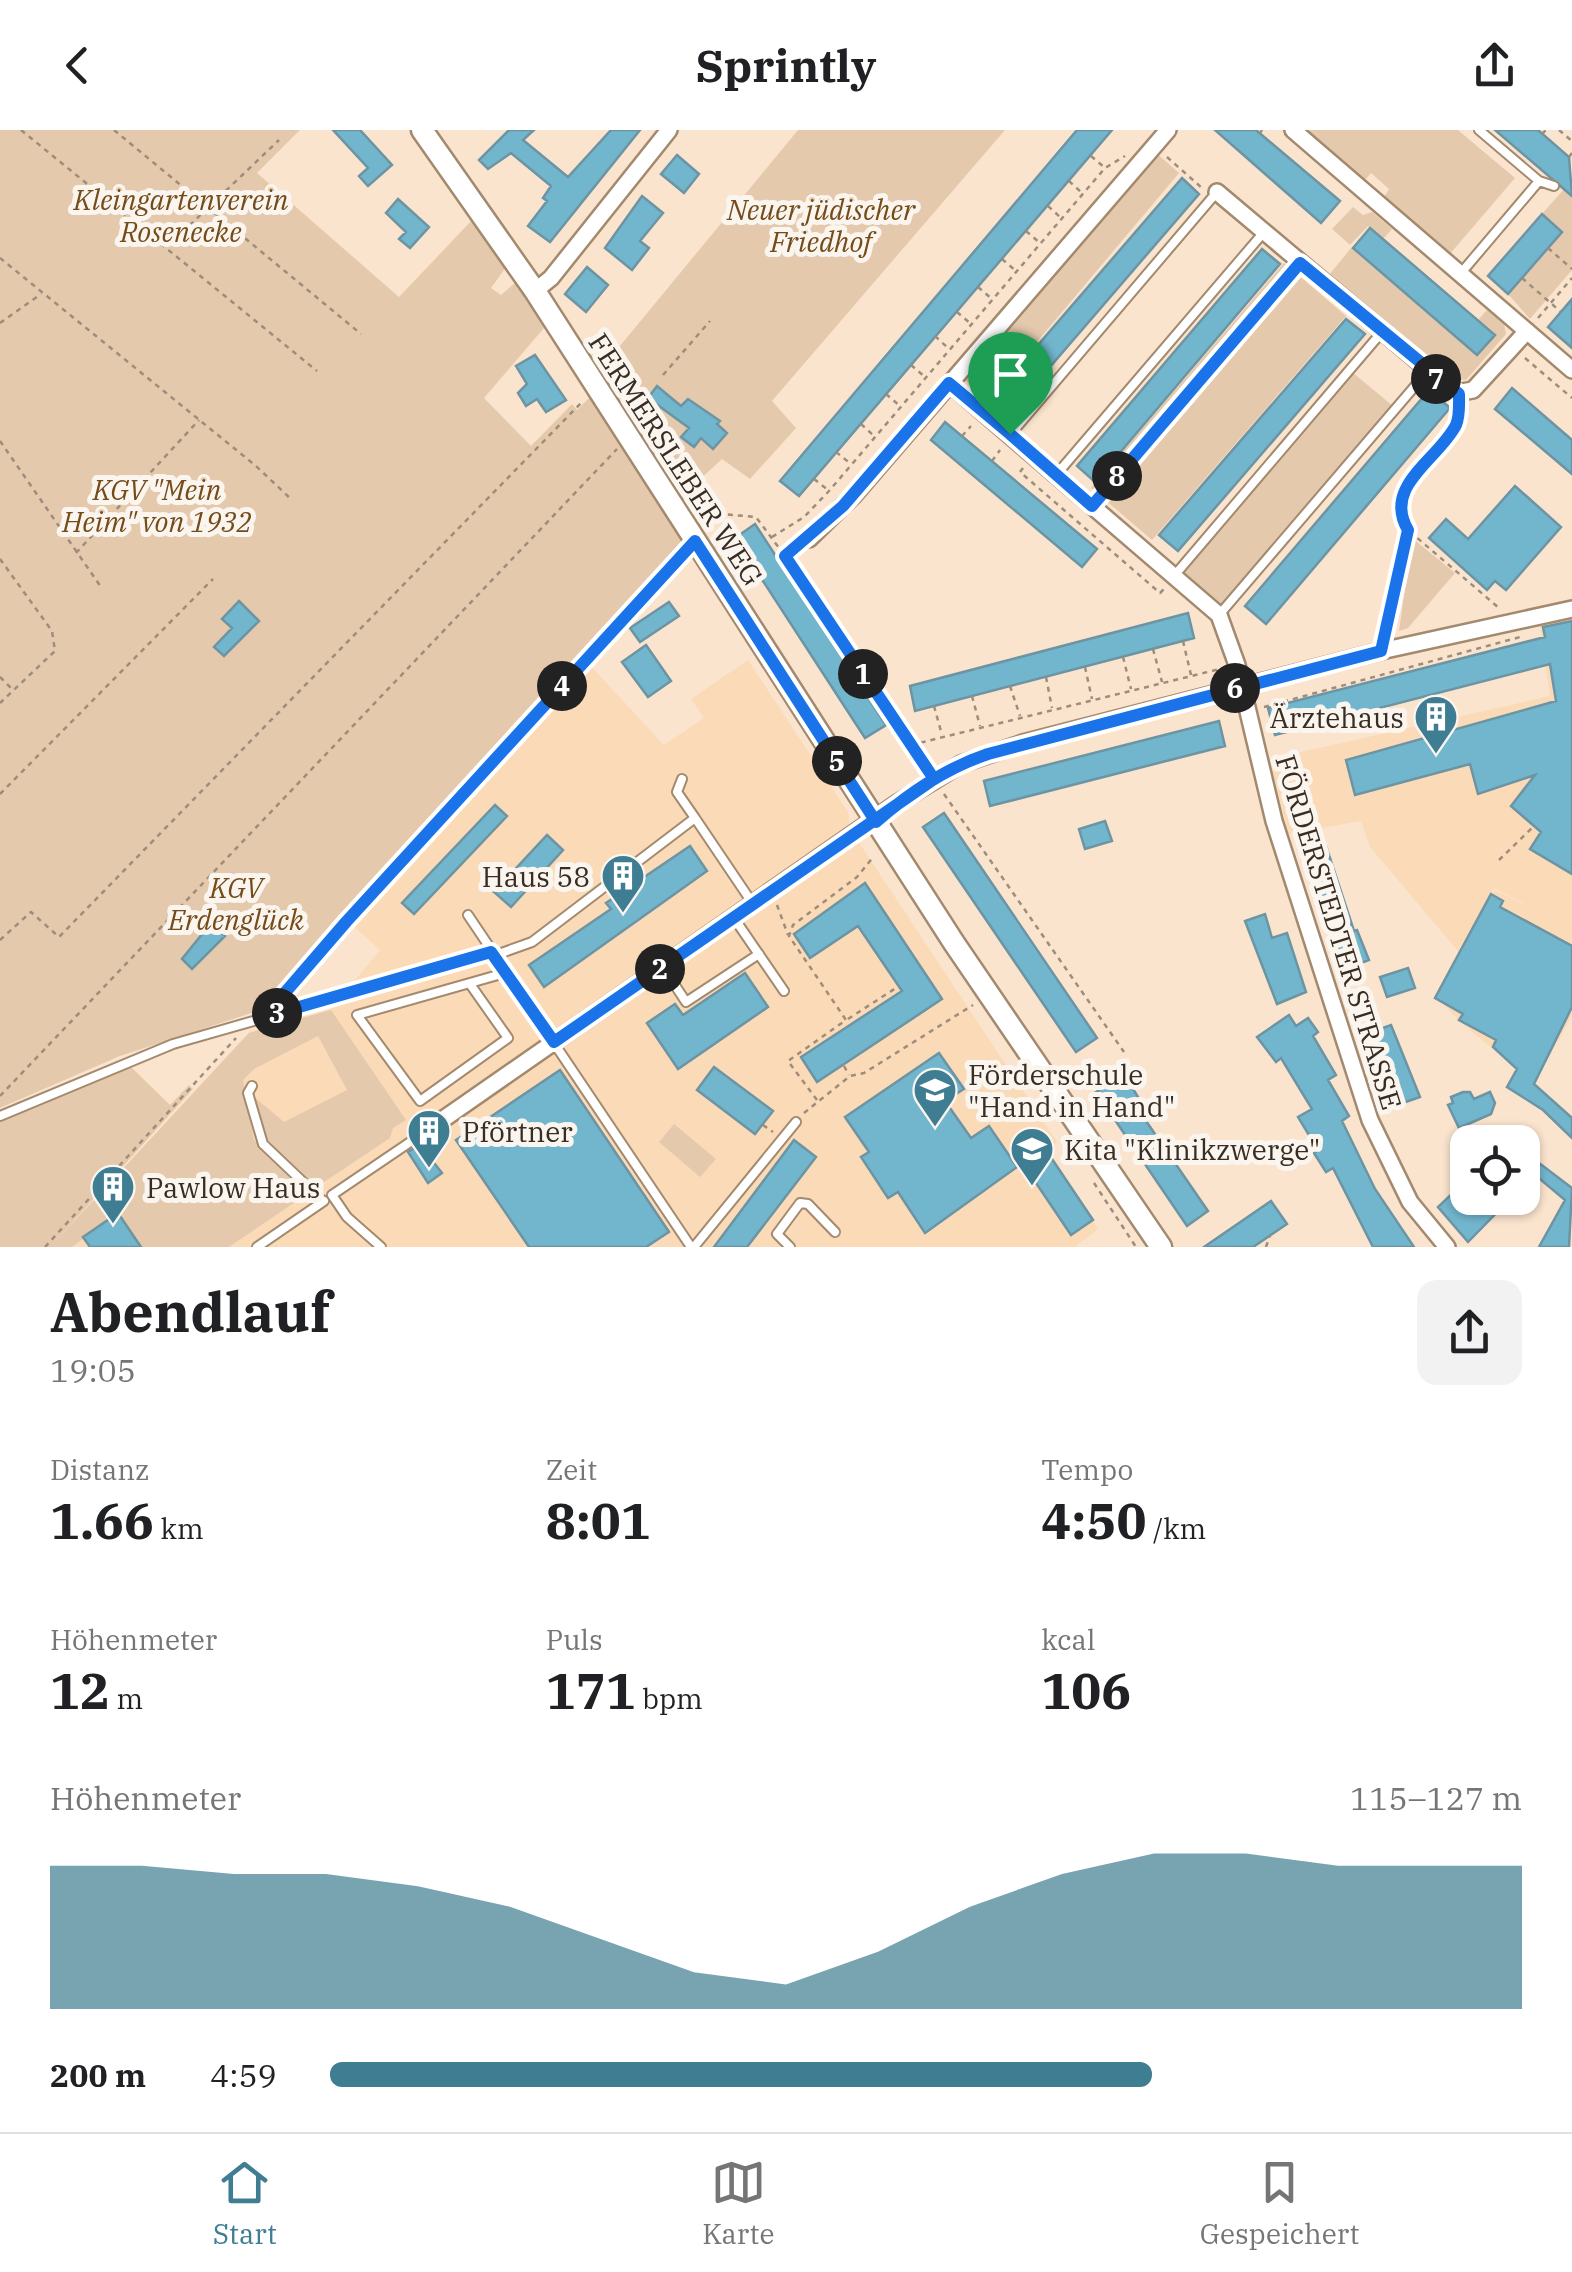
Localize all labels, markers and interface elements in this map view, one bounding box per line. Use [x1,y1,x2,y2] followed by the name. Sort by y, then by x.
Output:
[696,36,876,94] text: Sprintly
[50,38,105,93] icon: back
[1467,38,1522,93] icon: share
[73,181,289,250] park label: Kleingartenverein Rosenecke
[726,191,916,260] park label: Neuer jüdischer Friedhof
[580,326,772,592] street label: FERMERSLEBER WEG
[968,332,1053,435] pin
[983,347,1038,402] icon: arrive
[1411,354,1461,404] pin: 7
[1428,360,1444,397] text: 7
[1092,451,1142,501] pin: 8
[1109,457,1125,494] text: 8
[61,471,252,540] park label: KGV "Mein Heim" von 1932
[838,649,888,699] pin: 1
[855,655,871,692] text: 1
[537,661,587,711] pin: 4
[1210,663,1260,713] pin: 6
[554,667,570,704] text: 4
[1227,669,1243,706] text: 6
[1413,694,1459,755] building icon: Ärztehaus
[1270,699,1404,736] place label: Ärztehaus
[812,736,862,786] pin: 5
[829,742,845,779] text: 5
[1267,750,1411,1114] street label: FÖRDERSTEDTER STRASSE
[600,853,646,914] building icon: Haus 58
[482,858,590,895] place label: Haus 58
[167,869,304,938] park label: KGV Erdenglück
[635,944,685,994] pin: 2
[652,950,668,987] text: 2
[252,988,302,1038] pin: 3
[269,994,285,1031] text: 3
[968,1056,1175,1125] place label: Förderschule "Hand in Hand"
[912,1067,958,1128] school or university icon: Förderschule "Hand in Hand"
[406,1108,452,1169] building icon: Pförtner
[462,1113,573,1150] place label: Pförtner
[1450,1125,1540,1215] map controls
[1450,1125,1540,1215] button: locate
[1009,1126,1055,1187] school or university icon: Kita "Klinikzwerge"
[1064,1131,1320,1168] place label: Kita "Klinikzwerge"
[90,1164,136,1225] building icon: Pawlow Haus
[146,1169,320,1206] place label: Pawlow Haus
[50,1276,331,1347] text: Abendlauf
[1417,1280,1522,1385] button: share
[50,1349,136,1391] text: 19:05
[50,1451,149,1488] text: Distanz
[546,1451,597,1488] text: Zeit
[1041,1451,1133,1488] text: Tempo
[50,1488,154,1553] text: 1.66
[546,1488,651,1553] text: 8:01
[1041,1488,1146,1553] text: 4:50
[154,1510,204,1547] text: km
[1146,1510,1206,1547] text: /km
[50,1621,217,1658] text: Höhenmeter
[546,1621,603,1658] text: Puls
[1041,1621,1095,1658] text: kcal
[50,1658,110,1723] text: 12
[546,1658,636,1723] text: 171
[1041,1658,1131,1723] text: 106
[110,1680,143,1717] text: m
[636,1680,703,1717] text: bpm
[50,1777,241,1819] text: Höhenmeter
[1350,1777,1522,1819] text: 115–127 m
[50,2054,146,2096] text: 200 m
[210,2054,277,2096] text: 4:59
[213,2155,277,2252] tab: Start
[702,2155,774,2252] tab: Karte
[1200,2155,1359,2252] tab: Gespeichert

